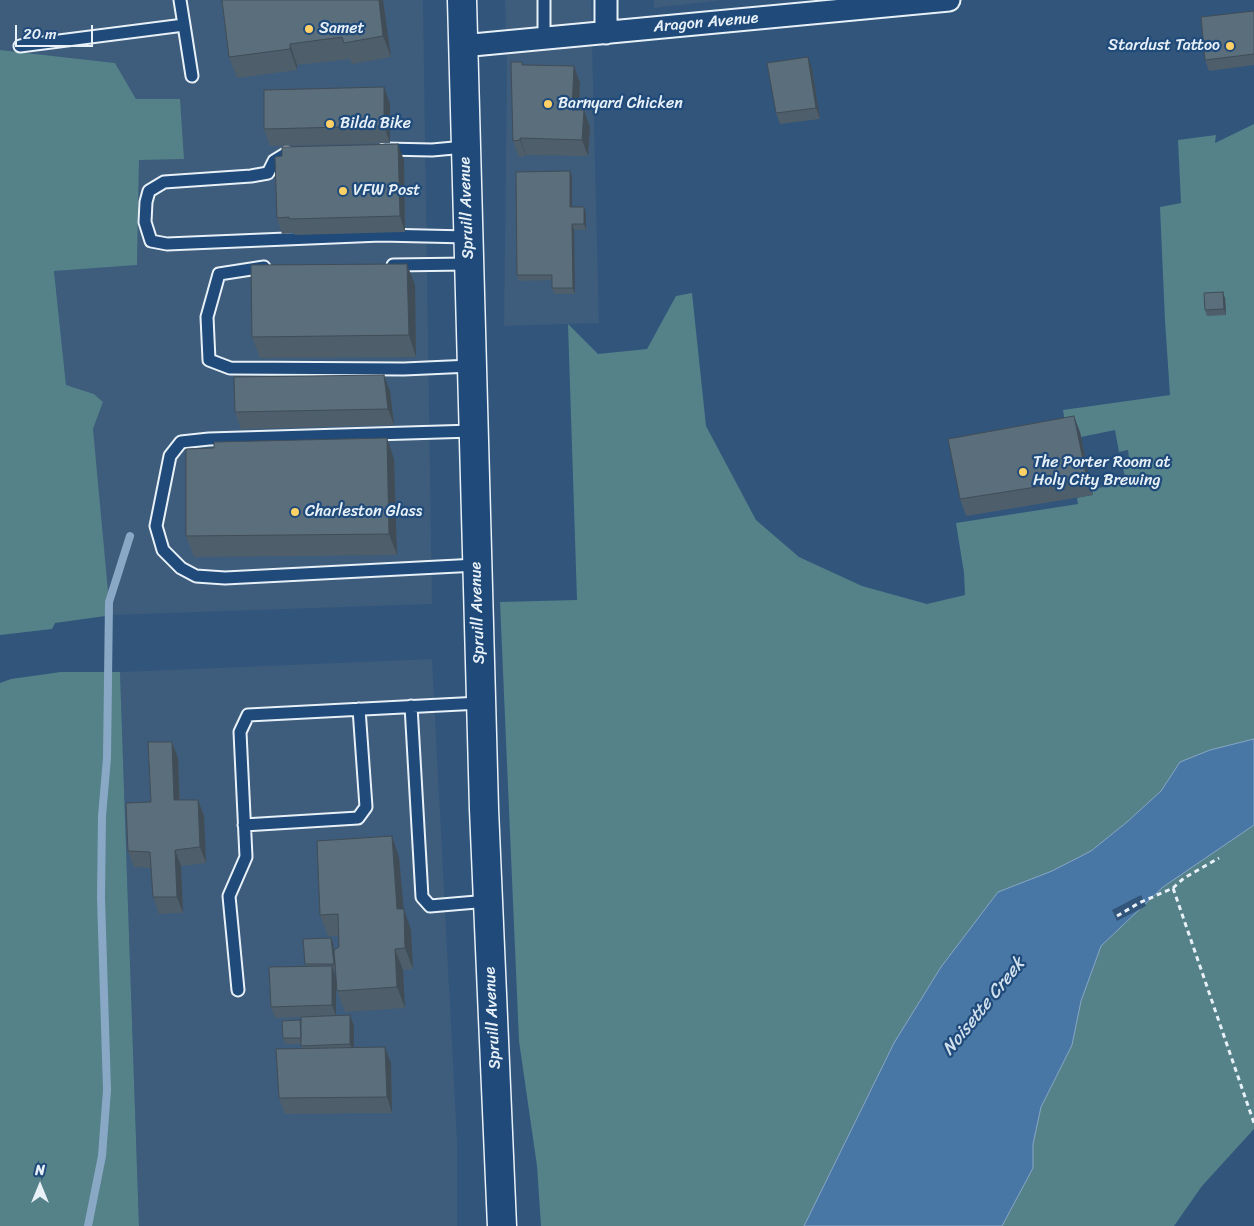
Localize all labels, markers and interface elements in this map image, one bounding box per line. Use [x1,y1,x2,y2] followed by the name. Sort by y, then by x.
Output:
[653,9,759,37] street label: Aragon Avenue
[18,15,95,47] scale bar
[319,19,365,39] place label: Samet
[23,21,57,47] text: 20 m
[303,23,315,35] marker: Samet
[1108,36,1220,56] place label: Stardust Tattoo
[1224,40,1236,52] marker: Stardust Tattoo
[558,94,683,114] place label: Barnyard Chicken
[542,98,554,110] marker: Barnyard Chicken
[340,114,411,134] place label: Bilda Bike
[324,118,336,130] marker: Bilda Bike
[456,156,478,260] street label: Spruill Avenue
[353,181,420,201] place label: VFW Post
[337,185,349,197] marker: VFW Post
[1033,453,1170,491] place label: The Porter Room at Holy City Brewing
[1017,466,1029,478] marker: The Porter Room at Holy City Brewing
[305,502,422,522] place label: Charleston Glass
[289,506,301,518] marker: Charleston Glass
[467,561,489,665] street label: Spruill Avenue
[938,954,1030,1060] water label: Noisette Creek
[481,966,505,1070] street label: Spruill Avenue
[35,1158,45,1183] text: N
[15,1161,65,1211] north arrow

